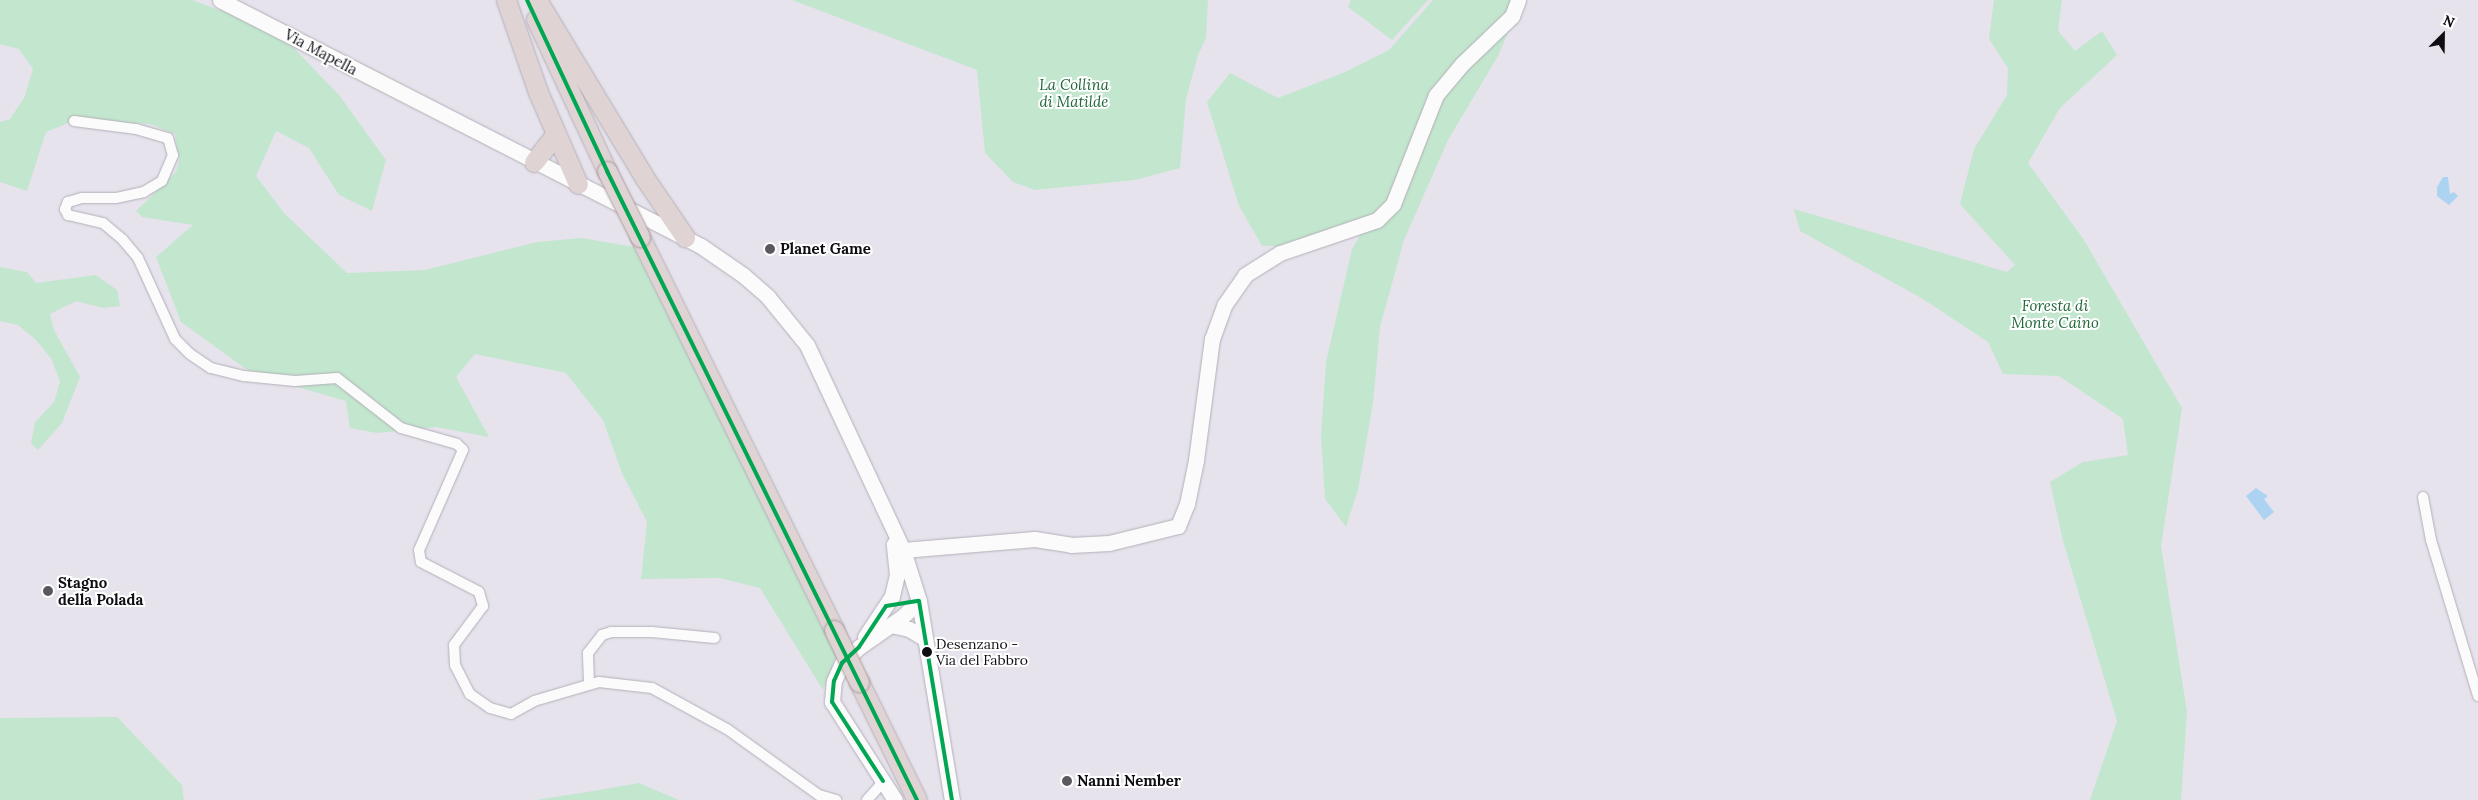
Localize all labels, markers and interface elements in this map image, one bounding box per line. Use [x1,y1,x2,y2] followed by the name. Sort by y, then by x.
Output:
[2418,10,2468,60] north arrow
[2440,11,2457,32] text: N
[281,25,361,79] street label: Via Mapella
[1039,75,1109,110] park label: La Collina di Matilde
[780,240,871,258] place label: Planet Game
[764,243,776,255] marker: Planet Game
[2011,296,2099,331] park label: Foresta di Monte Caino
[58,573,143,608] place label: Stagno della Polada
[42,585,54,597] marker: Stagno della Polada
[936,636,1028,669] place label: Desenzano - Via del Fabbro
[922,647,932,657] marker: Desenzano - Via del Fabbro
[1077,772,1181,790] place label: Nanni Nember
[1061,775,1073,787] marker: Nanni Nember

